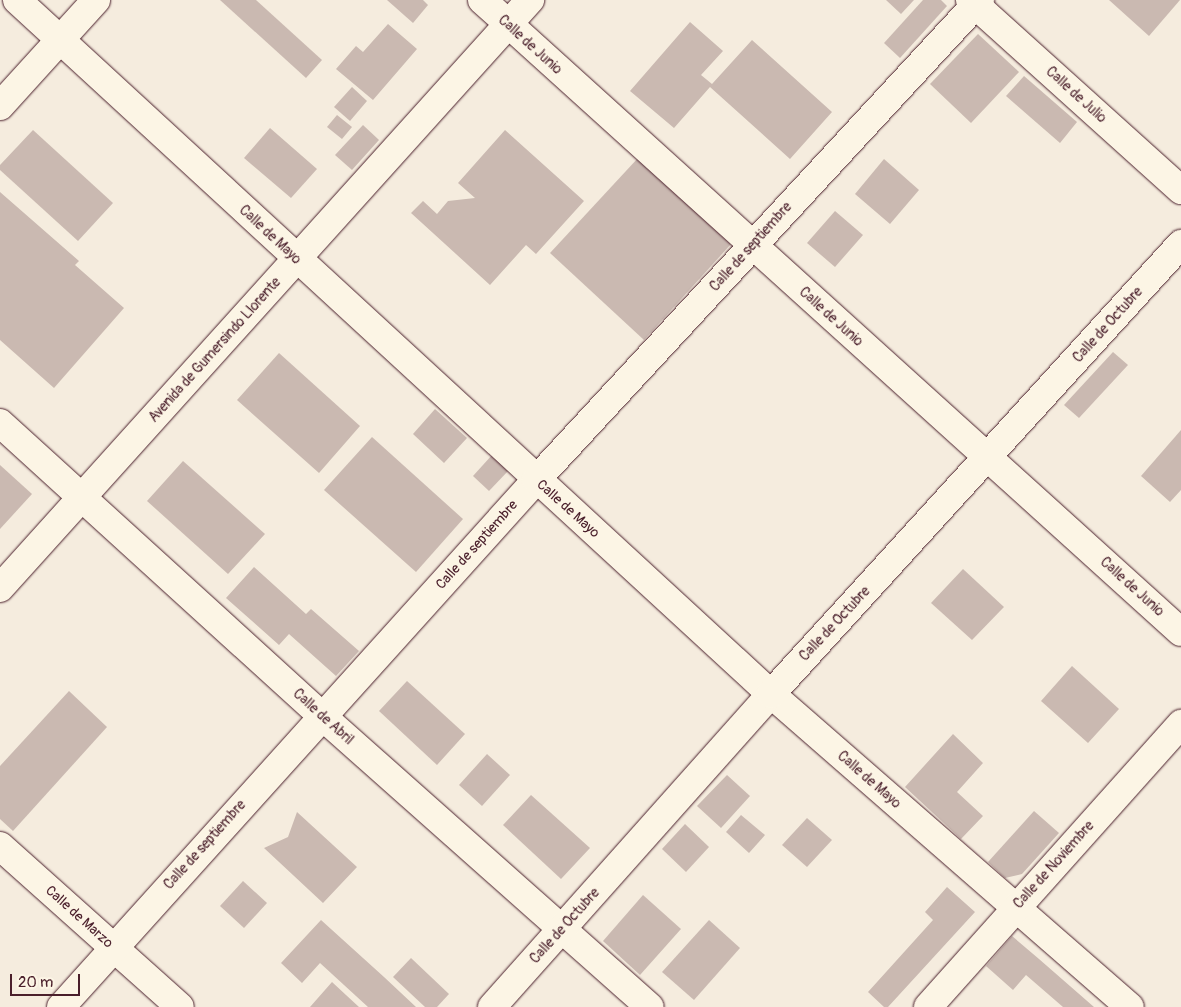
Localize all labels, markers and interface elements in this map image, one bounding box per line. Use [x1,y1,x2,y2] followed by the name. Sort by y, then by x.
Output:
[495,12,565,78] street label: Calle de Junio
[1042,63,1110,127] street label: Calle de Julio
[707,199,795,295] street label: Calle de septiembre
[235,202,305,268] street label: Calle de Mayo
[145,274,285,426] street label: Avenida de Gumersindo Llorente
[796,284,866,350] street label: Calle de Junio
[1070,284,1146,366] street label: Calle de Octubre
[533,476,603,542] street label: Calle de Mayo
[433,497,521,593] street label: Calle de septiembre
[1097,554,1167,620] street label: Calle de Junio
[796,583,874,665] street label: Calle de Octubre
[289,686,357,748] street label: Calle de Abril
[834,748,904,812] street label: Calle de Mayo
[161,797,249,893] street label: Calle de septiembre
[1010,818,1098,912] street label: Calle de Noviembre
[42,882,116,952] street label: Calle de Marzo
[527,885,603,967] street label: Calle de Octubre
[12,964,82,996] scale bar
[18,973,53,992] text: 20 m

